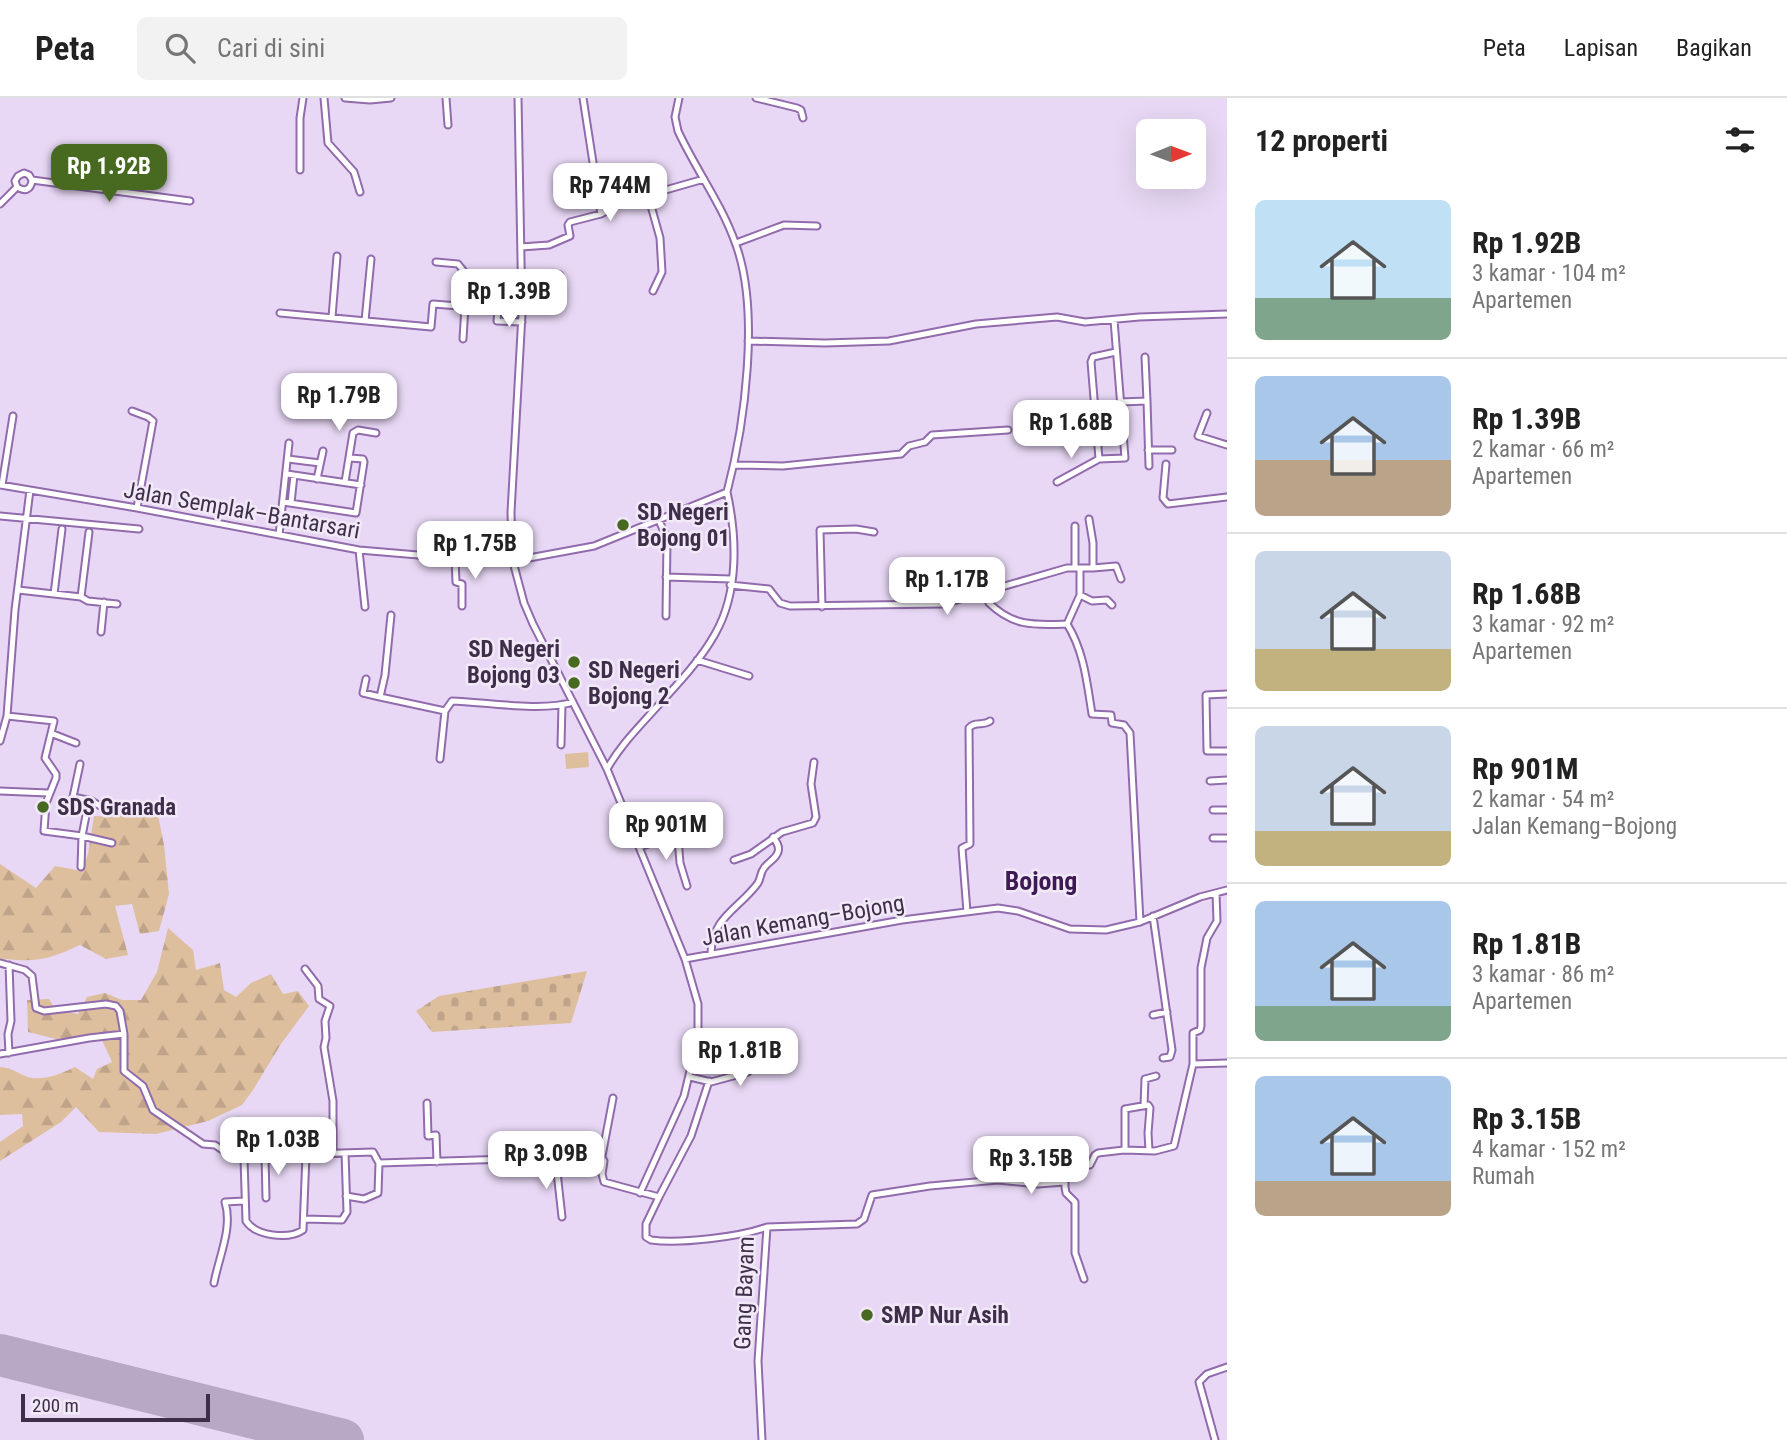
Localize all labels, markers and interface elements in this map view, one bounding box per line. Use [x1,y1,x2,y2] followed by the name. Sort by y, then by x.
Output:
[137,17,627,80] search box
[35,29,95,68] text: Peta
[161,29,199,67] icon: search
[217,33,325,63] text: Cari di sini
[1483,34,1526,62] text: Peta
[1564,34,1638,62] text: Lapisan
[1676,34,1752,62] text: Bagikan
[1136,119,1206,189] north arrow
[1136,119,1206,189] map controls
[1721,121,1759,159] icon: filters
[1255,123,1388,158] text: 12 properti
[37,144,181,204] pin: Rp 1.92B
[67,153,151,180] text: Rp 1.92B
[545,164,675,223] pin: Rp 744M
[569,172,651,199] text: Rp 744M
[1472,225,1581,260] text: Rp 1.92B
[1311,228,1395,312] icon: home
[1472,260,1626,287] text: 3 kamar · 104 m²
[437,270,581,329] pin: Rp 1.39B
[467,278,551,305] text: Rp 1.39B
[1472,287,1572,314] text: Apartemen
[267,374,411,433] pin: Rp 1.79B
[297,382,381,409] text: Rp 1.79B
[999,400,1143,460] pin: Rp 1.68B
[1472,401,1581,436] text: Rp 1.39B
[1311,404,1395,488] icon: home
[1029,409,1113,436] text: Rp 1.68B
[1472,436,1614,463] text: 2 kamar · 66 m²
[1472,463,1572,490] text: Apartemen
[122,476,362,545] street label: Jalan Semplak–Bantarsari
[637,499,730,552] place label: SD Negeri Bojong 01
[615,517,631,533] marker: SD Negeri Bojong 01
[403,522,547,581] pin: Rp 1.75B
[433,530,517,557] text: Rp 1.75B
[875,558,1019,617] pin: Rp 1.17B
[905,566,989,593] text: Rp 1.17B
[1472,576,1581,611] text: Rp 1.68B
[1311,579,1395,663] icon: home
[1472,611,1614,638] text: 3 kamar · 92 m²
[467,636,560,689] place label: SD Negeri Bojong 03
[1472,638,1572,665] text: Apartemen
[566,654,582,670] marker: SD Negeri Bojong 03
[588,657,680,710] place label: SD Negeri Bojong 2
[566,675,582,691] marker: SD Negeri Bojong 2
[1472,751,1579,786] text: Rp 901M
[1311,754,1395,838] icon: home
[1472,786,1614,813] text: 2 kamar · 54 m²
[57,794,176,821] place label: SDS Granada
[35,799,51,815] marker: SDS Granada
[601,802,731,862] pin: Rp 901M
[625,811,707,838] text: Rp 901M
[1472,813,1677,840] text: Jalan Kemang–Bojong
[1005,866,1077,896] district label: Bojong
[700,889,906,952] street label: Jalan Kemang–Bojong
[1472,926,1581,961] text: Rp 1.81B
[1311,929,1395,1013] icon: home
[1472,961,1614,988] text: 3 kamar · 86 m²
[1472,988,1572,1015] text: Apartemen
[668,1028,812,1088] pin: Rp 1.81B
[698,1037,782,1064] text: Rp 1.81B
[1472,1101,1581,1136] text: Rp 3.15B
[1311,1104,1395,1188] icon: home
[206,1118,350,1177] pin: Rp 1.03B
[236,1126,320,1153] text: Rp 1.03B
[474,1132,618,1191] pin: Rp 3.09B
[959,1136,1103,1196] pin: Rp 3.15B
[1472,1136,1626,1163] text: 4 kamar · 152 m²
[504,1140,588,1167] text: Rp 3.09B
[989,1145,1073,1172] text: Rp 3.15B
[1472,1163,1535,1190] text: Rumah
[729,1236,760,1350] street label: Gang Bayam
[881,1302,1009,1329] place label: SMP Nur Asih
[859,1307,875,1323] marker: SMP Nur Asih
[21,1391,210,1423] scale bar
[32,1394,79,1417] text: 200 m

